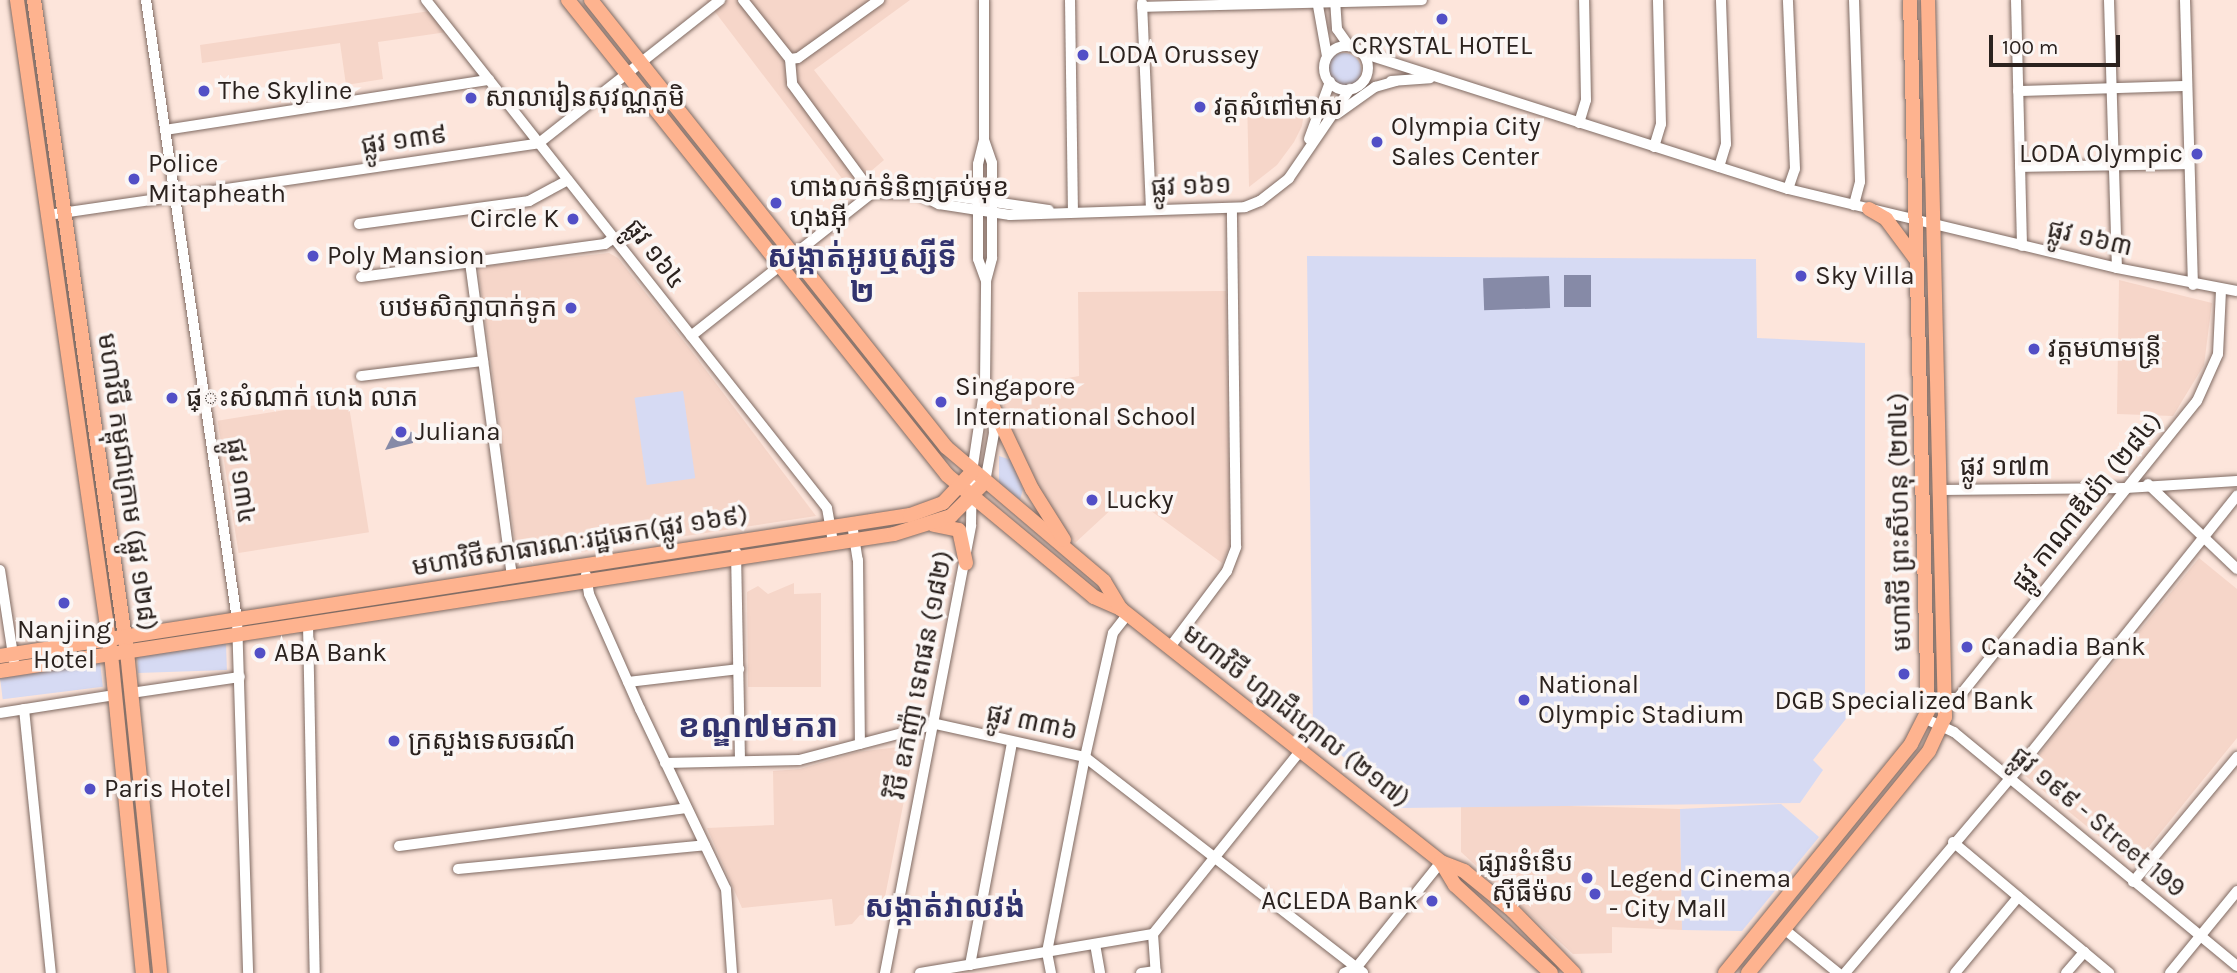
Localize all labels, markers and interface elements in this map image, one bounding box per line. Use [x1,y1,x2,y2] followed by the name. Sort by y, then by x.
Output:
[1434,11,1450,27] marker: CRYSTAL HOTEL
[1992,21,2123,65] scale bar
[1352,30,1532,62] place label: CRYSTAL HOTEL
[2002,35,2059,59] text: 100 m
[1097,39,1259,71] place label: LODA Orussey
[1075,47,1091,63] marker: LODA Orussey
[218,75,352,107] place label: The Skyline
[485,82,685,114] place label: សាលារៀនសុវណ្ណភូមិ
[196,83,212,99] marker: The Skyline
[463,90,479,106] marker: សាលារៀនសុវណ្ណភូមិ
[1214,91,1343,123] place label: វត្តសំពៅមាស
[1192,99,1208,115] marker: វត្តសំពៅមាស
[1391,111,1540,172] place label: Olympia City Sales Center
[359,119,449,161] street label: ផ្លូវ ១៣៩
[1369,134,1385,150] marker: Olympia City Sales Center
[2019,138,2183,170] place label: LODA Olympic
[2189,146,2205,162] marker: LODA Olympic
[148,148,286,210] place label: Police Mitapheath
[1150,169,1232,203] street label: ផ្លូវ ១៦១
[126,171,142,187] marker: Police Mitapheath
[790,172,1009,234] place label: ហាងលក់ទំនិញគ្រប់មុខ ហុងអ៊ី
[768,195,784,211] marker: ហាងលក់ទំនិញគ្រប់មុខ ហុងអ៊ី
[470,203,559,235] place label: Circle K
[565,211,581,227] marker: Circle K
[618,213,692,295] street label: ផ្លូវ ១៦៤
[2044,213,2136,263] street label: ផ្លូវ ១៦៣
[767,239,957,310] district label: សង្កាត់អូរឬស្សីទី ២
[327,240,484,272] place label: Poly Mansion
[305,248,321,264] marker: Poly Mansion
[1815,260,1914,292] place label: Sky Villa
[1793,268,1809,284] marker: Sky Villa
[379,292,557,324] place label: បឋមសិក្សាបាក់ទូក
[563,300,579,316] marker: បឋមសិក្សាបាក់ទូក
[91,331,163,633] street label: មហាវិថី កម្ពុជាក្រោម (ផ្លូវ ១២៨)
[2048,333,2162,365] place label: វត្តមហាមន្រ្តី
[2026,341,2042,357] marker: វត្តមហាមន្រ្តី
[955,371,1196,432] place label: Singapore International School
[186,382,418,414] place label: ផ្ះសំណាក់ ហេង លាភ
[164,390,180,406] marker: ផ្ះសំណាក់ ហេង លាភ
[1882,392,1918,652] street label: មហាវិថី ព្រះសីហនុ (២៧៤)
[933,394,949,410] marker: Singapore International School
[2005,406,2169,598] street label: ផ្លូវ កាណាឌីយ៉ា (២៨៤)
[415,416,501,448] place label: Juliana
[393,424,409,440] marker: Juliana
[220,436,262,526] street label: ផ្លូវ ១៣៤
[1960,451,2050,483] street label: ផ្លូវ ១៧៣
[1106,484,1174,516] place label: Lucky
[1084,492,1100,508] marker: Lucky
[410,499,750,583] street label: មហាវិថីសាធារណៈរដ្ឋឆេក(ផ្លូវ ១៦៩)
[881,548,959,802] street label: វិថី ឧកញ៉ា ទេពផន (១៨២)
[56,595,72,611] marker: Nanjing Hotel
[17,614,111,676] place label: Nanjing Hotel
[1176,618,1416,814] street label: មហាវិថី ហ្សាដឹហ្គោល (២១៧)
[1981,631,2146,663] place label: Canadia Bank
[274,637,387,669] place label: ABA Bank
[1959,639,1975,655] marker: Canadia Bank
[252,645,268,661] marker: ABA Bank
[1896,666,1912,682] marker: DGB Specialized Bank
[1538,669,1744,730] place label: National Olympic Stadium
[1774,685,2034,717] place label: DGB Specialized Bank
[1516,692,1532,708] marker: National Olympic Stadium
[984,697,1080,747] street label: ផ្លូវ ៣៣៦
[678,707,838,747] district label: ខណ្ឌ៧មករា
[408,725,576,757] place label: ក្រសួងទេសចរណ៍
[386,733,402,749] marker: ក្រសួងទេសចរណ៍
[2004,740,2192,904] street label: ផ្លូវ ១៩៩ - Street 199
[104,773,232,805] place label: Paris Hotel
[82,781,98,797] marker: Paris Hotel
[1478,847,1573,908] place label: ផ្សារទំនើប ស៊ីធីម៉ល
[1609,863,1791,924] place label: Legend Cinema - City Mall
[1579,870,1595,886] marker: ផ្សារទំនើប ស៊ីធីម៉ល
[1261,885,1418,917] place label: ACLEDA Bank
[1587,886,1603,902] marker: Legend Cinema - City Mall
[865,889,1025,925] district label: សង្កាត់វាលវង់
[1424,893,1440,909] marker: ACLEDA Bank

